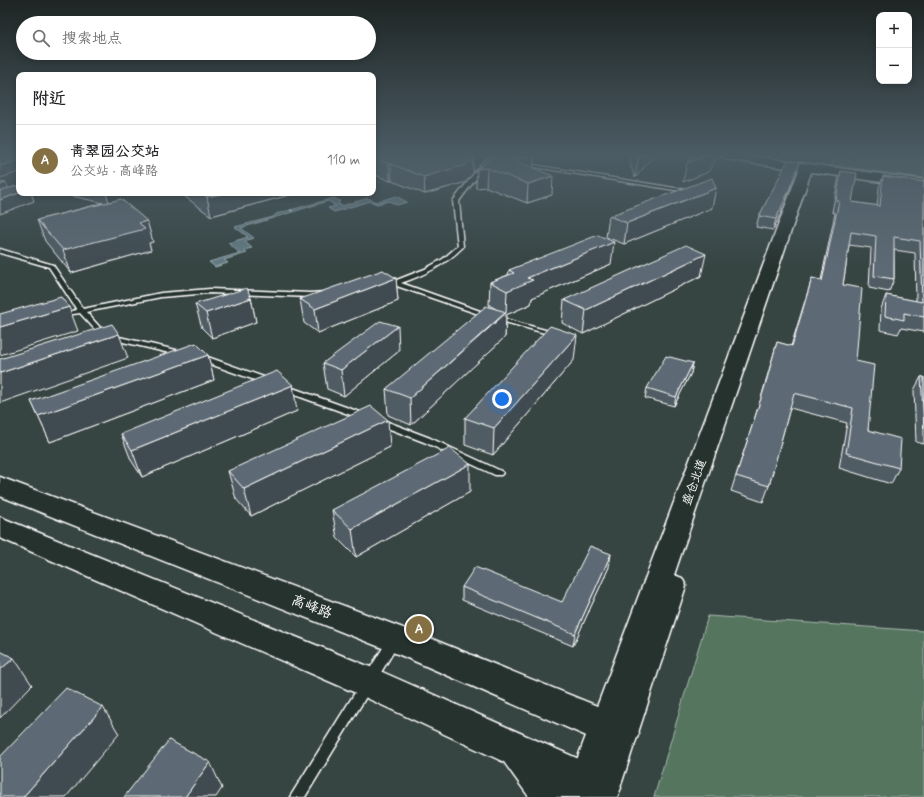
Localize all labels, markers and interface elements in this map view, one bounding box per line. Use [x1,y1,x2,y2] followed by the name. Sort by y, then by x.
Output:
[876,12,912,84] map controls
[876,12,912,48] button: +
[16,16,376,60] search box
[30,27,52,49] icon: search
[62,29,122,49] text: 搜索地点
[876,48,912,84] button: −
[32,88,66,110] text: 附近
[70,142,160,162] text: 青翠园公交站
[41,152,49,169] text: A
[327,152,360,169] text: 110 m
[70,163,158,180] text: 公交站 · 高峰路
[492,389,512,409] your location
[679,457,711,508] street label: 盛仓北道
[289,591,334,623] street label: 高峰路
[406,614,432,644] pin: A

